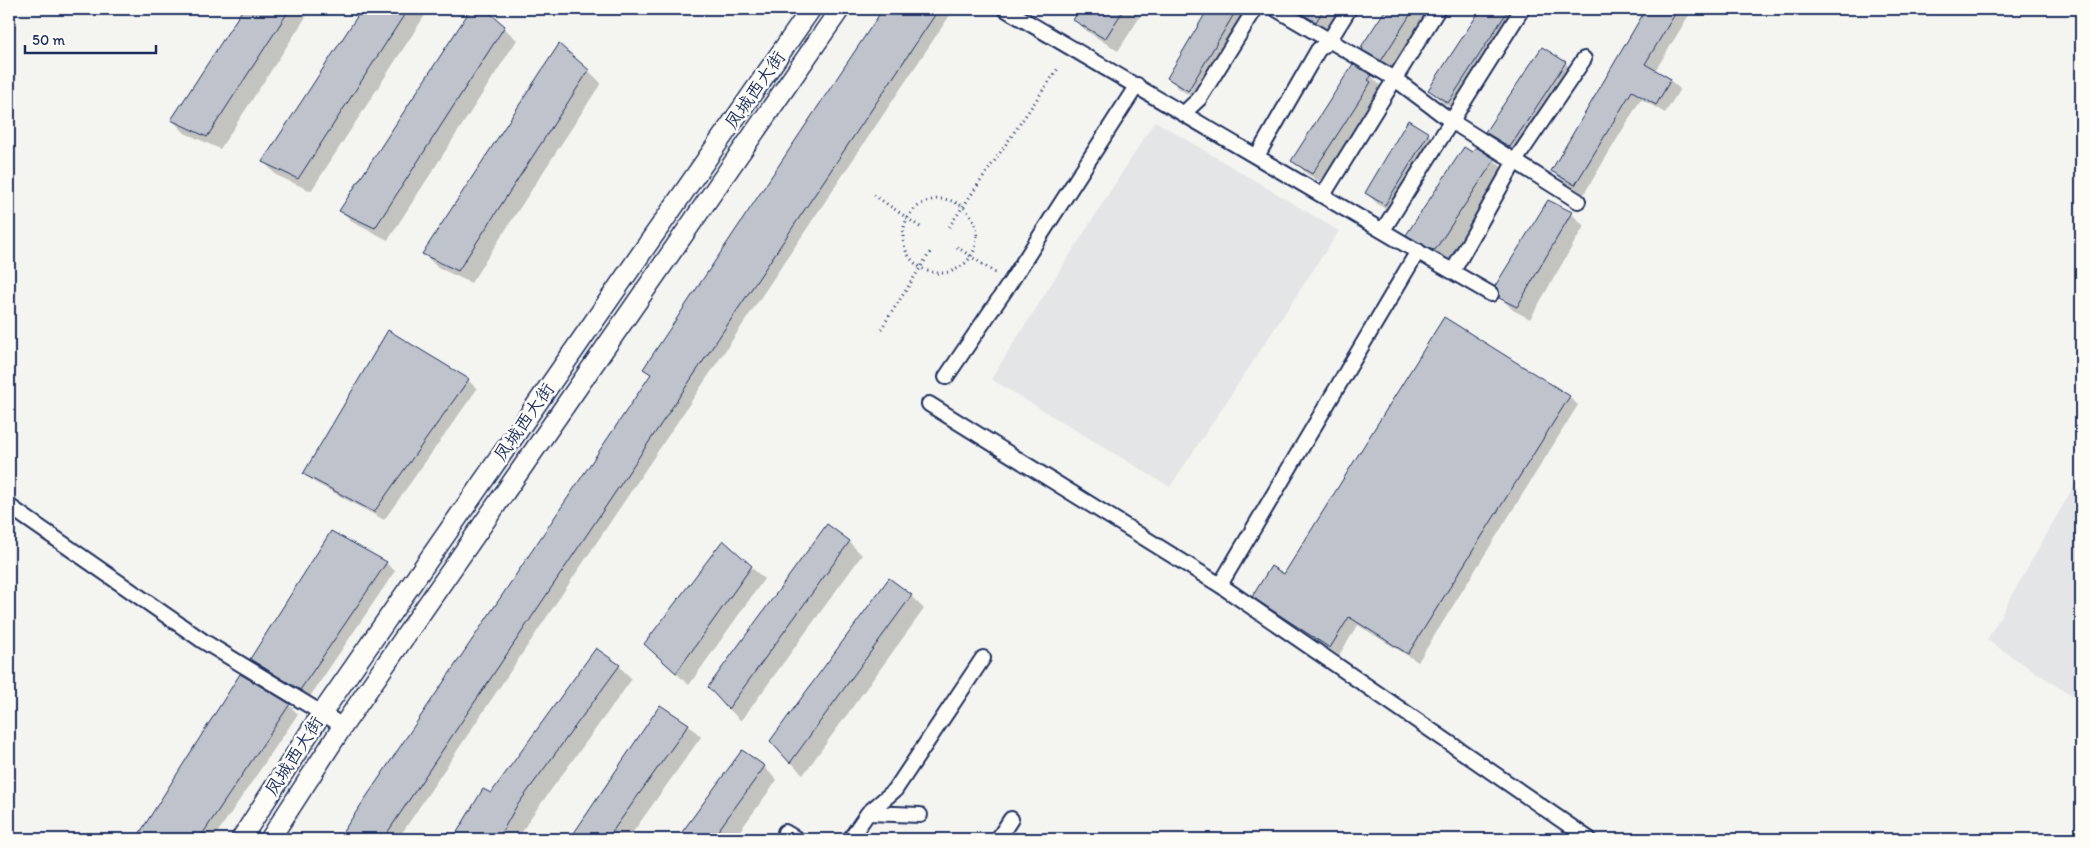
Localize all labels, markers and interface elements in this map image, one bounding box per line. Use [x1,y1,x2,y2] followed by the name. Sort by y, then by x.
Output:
[25,22,156,54] scale bar
[32,31,65,49] text: 50 m
[720,47,790,133] street label: 凤城西大街
[489,379,559,465] street label: 凤城西大街
[260,712,328,800] street label: 凤城西大街

